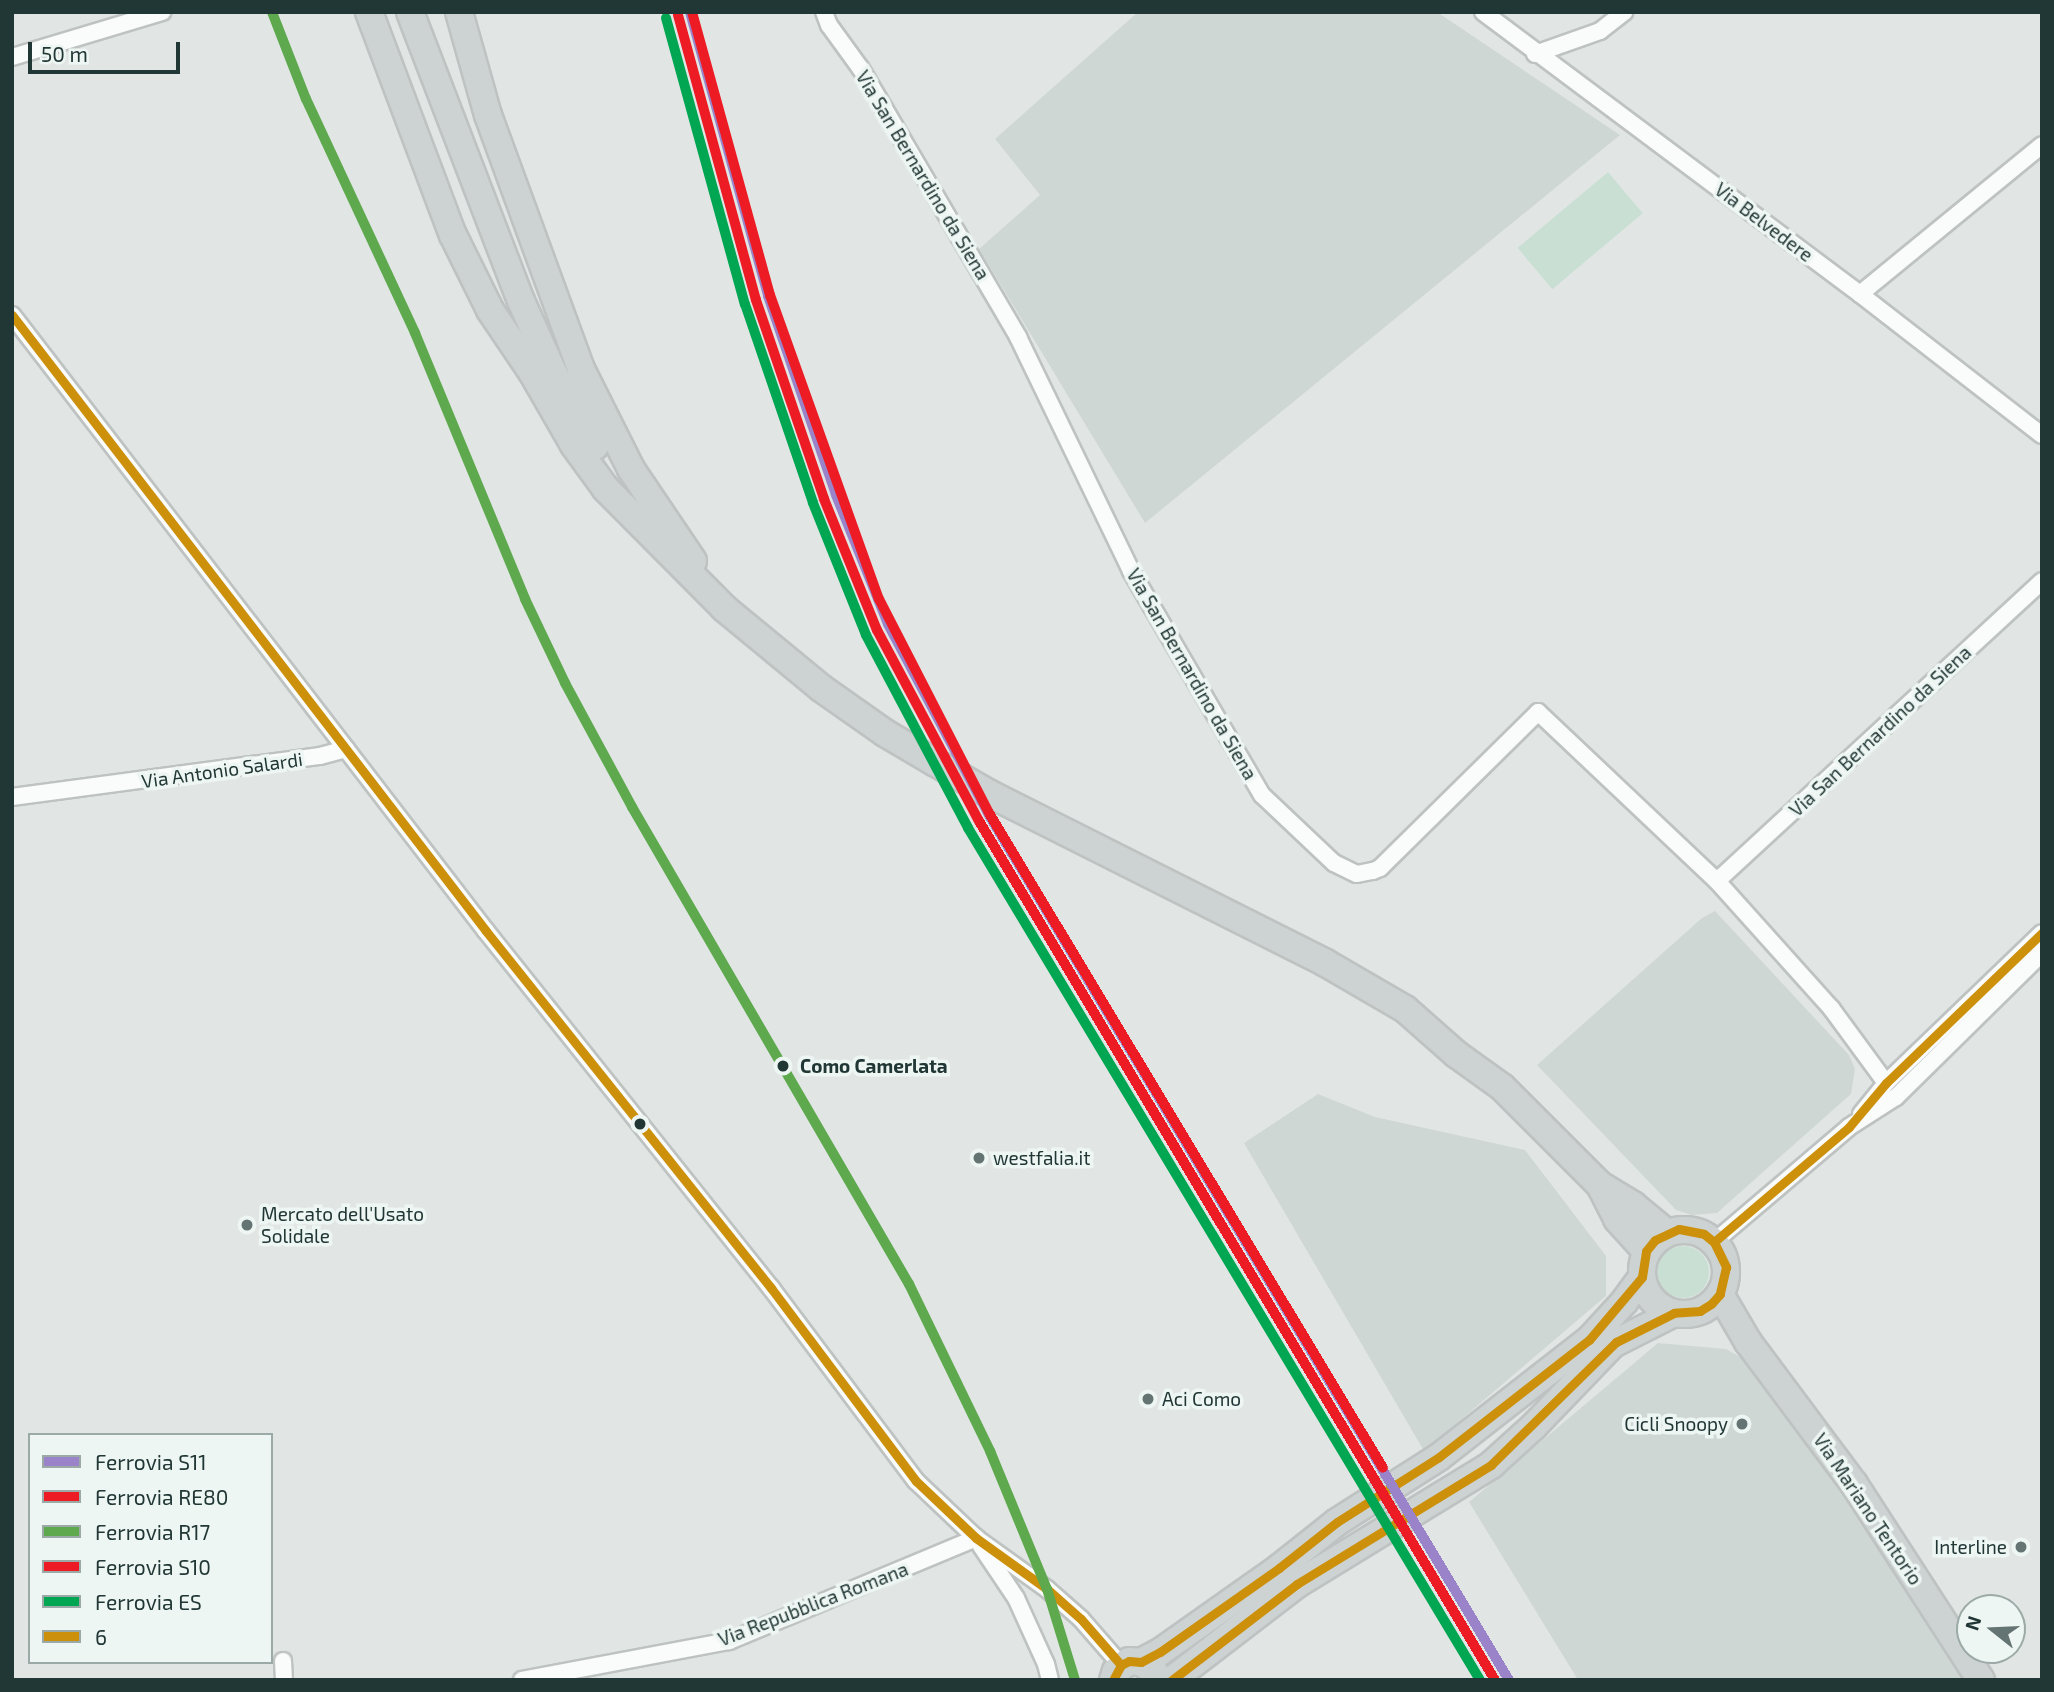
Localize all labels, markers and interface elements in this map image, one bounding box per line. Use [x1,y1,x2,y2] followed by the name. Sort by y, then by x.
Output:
[32,28,184,72] scale bar
[41,41,88,66] text: 50 m
[851,66,995,284] street label: Via San Bernardino da Siena
[1710,178,1818,266] street label: Via Belvedere
[1122,564,1262,784] street label: Via San Bernardino da Siena
[1784,641,1976,821] street label: Via San Bernardino da Siena
[140,747,304,793] street label: Via Antonio Salardi
[772,1055,794,1077] marker: Como Camerlata
[800,1055,948,1077] place label: Como Camerlata
[633,1117,647,1131] unlabelled marker
[993,1147,1090,1169] place label: westfalia.it
[971,1150,987,1166] marker: westfalia.it
[261,1203,424,1247] place label: Mercato dell'Usato Solidale
[239,1217,255,1233] marker: Mercato dell'Usato Solidale
[1162,1388,1241,1410] place label: Aci Como
[1140,1391,1156,1407] marker: Aci Como
[1624,1413,1728,1435] place label: Cicli Snoopy
[1734,1416,1750,1432] marker: Cicli Snoopy
[1809,1429,1927,1589] street label: Via Mariano Tentorio
[28,1433,273,1664] legend
[95,1449,207,1474] text: Ferrovia S11
[95,1484,228,1509] text: Ferrovia RE80
[95,1519,210,1544] text: Ferrovia R17
[1934,1536,2007,1558] place label: Interline
[2013,1539,2029,1555] marker: Interline
[95,1554,211,1579] text: Ferrovia S10
[715,1557,911,1651] street label: Via Repubblica Romana
[95,1589,202,1614] text: Ferrovia ES
[1956,1594,2026,1664] north arrow
[1959,1613,1986,1633] text: N
[95,1624,107,1649] text: 6

